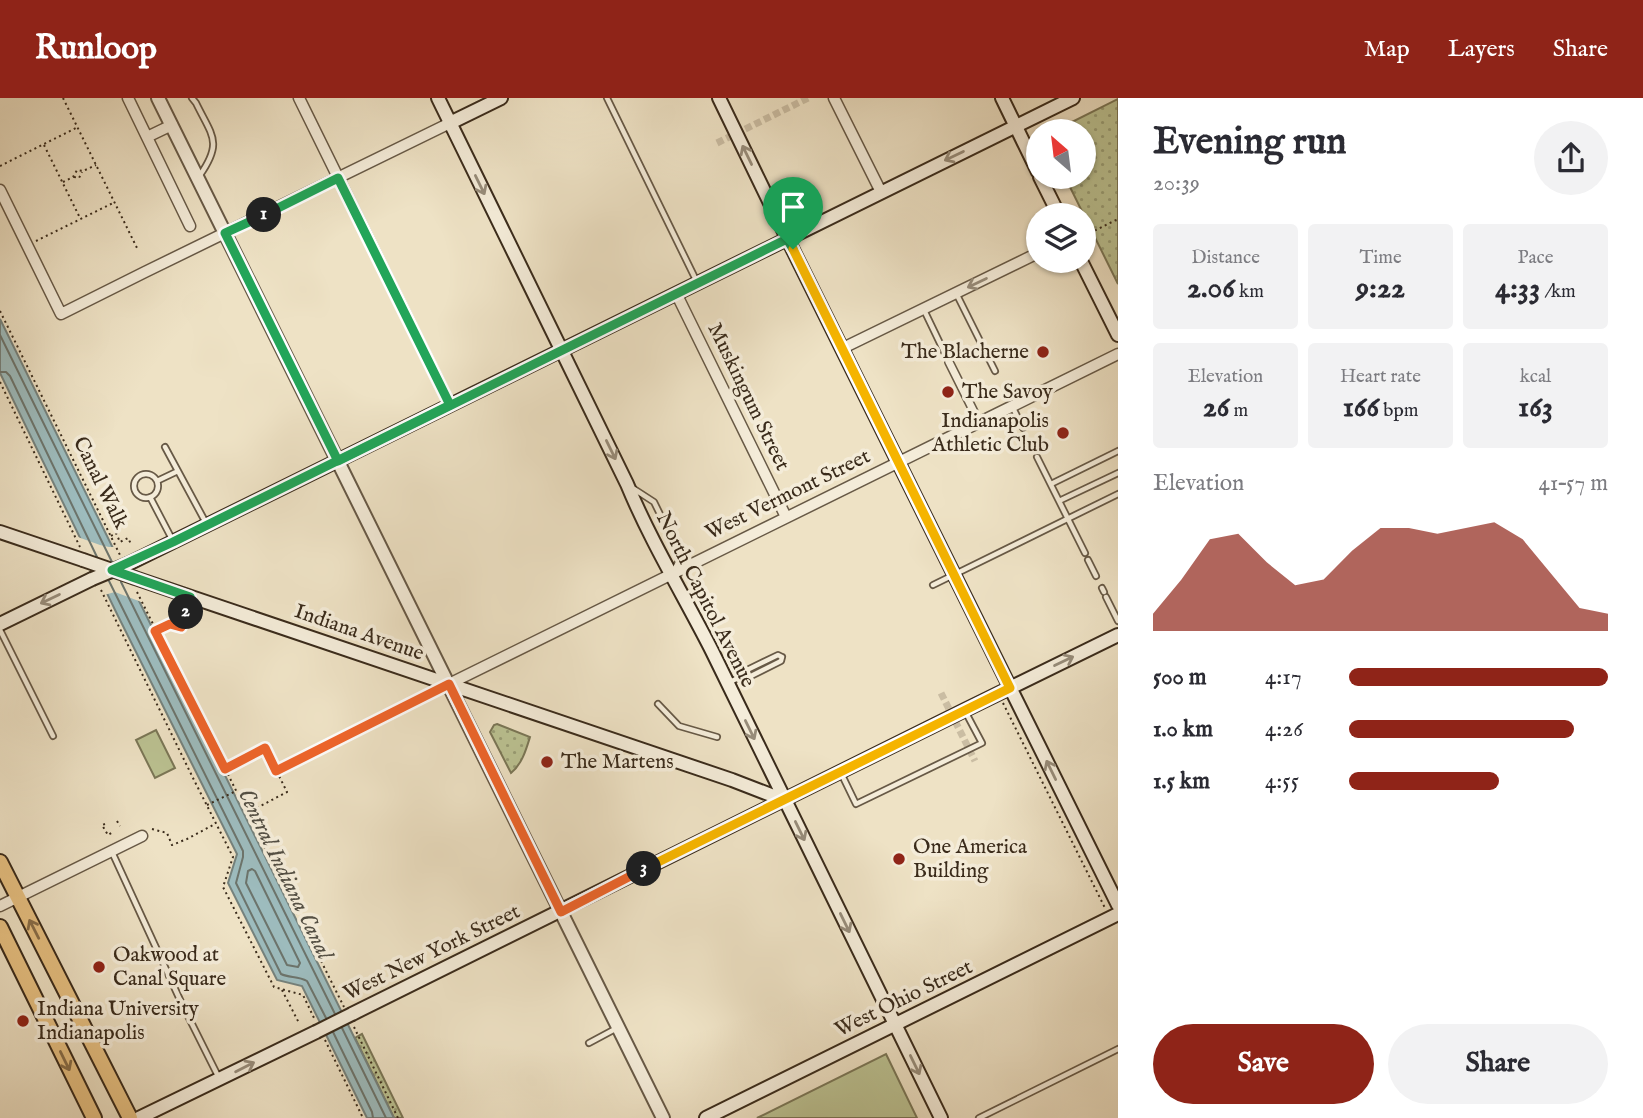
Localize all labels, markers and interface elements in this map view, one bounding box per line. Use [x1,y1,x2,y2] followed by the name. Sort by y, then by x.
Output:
[35,28,157,70] text: Runloop
[1364,34,1410,65] text: Map
[1448,34,1515,65] text: Layers
[1553,34,1608,65] text: Share
[1026,119,1096,189] north arrow
[1026,119,1096,273] map controls
[1153,119,1347,167] text: Evening run
[1534,121,1608,195] button: share
[740,145,753,166] one-way arrow
[945,150,965,164] one-way arrow
[1153,169,1200,198] text: 20:39
[474,174,487,195] one-way arrow
[763,177,823,249] pin
[774,188,812,226] icon: arrive
[246,198,282,232] pin: 1
[260,202,267,226] text: 1
[1026,203,1096,273] button: layers
[1191,246,1260,270] text: Distance
[1359,246,1402,270] text: Time
[1518,246,1553,270] text: Pace
[1187,270,1235,308] text: 2.06
[1356,270,1405,308] text: 9:22
[1495,270,1540,308] text: 4:33
[967,276,988,290] one-way arrow
[1235,280,1264,304] text: km
[1540,280,1576,304] text: /km
[701,319,795,475] street label: Muskingum Street
[901,339,1029,366] place label: The Blacherne
[1035,344,1051,360] marker: The Blacherne
[1188,365,1263,389] text: Elevation
[1340,365,1421,389] text: Heart rate
[1520,365,1551,389] text: kcal
[962,379,1054,406] place label: The Savoy
[940,384,956,400] marker: The Savoy
[1203,389,1229,427] text: 26
[1343,389,1379,427] text: 166
[1518,389,1553,427] text: 163
[1229,399,1248,423] text: m
[1379,399,1418,423] text: bpm
[931,408,1049,459] place label: Indianapolis Athletic Club
[1055,425,1071,441] marker: Indianapolis Athletic Club
[66,432,134,534] street label: Canal Walk
[605,439,618,460] one-way arrow
[701,443,875,547] street label: West Vermont Street
[1153,469,1244,498] text: Elevation
[1539,469,1608,498] text: 41–57 m
[649,508,761,693] street label: North Capitol Avenue
[40,593,61,607] one-way arrow
[168,594,204,630] pin: 2
[291,598,428,668] street label: Indiana Avenue
[181,599,190,623] text: 2
[1053,654,1074,668] one-way arrow
[1153,663,1207,692] text: 500 m
[1265,663,1302,692] text: 4:17
[1153,715,1213,744] text: 1.0 km
[1265,715,1303,744] text: 4:26
[743,719,757,740] one-way arrow
[561,749,674,776] place label: The Martens
[539,754,555,770] marker: The Martens
[1044,760,1058,781] one-way arrow
[1153,767,1210,796] text: 1.5 km
[1265,767,1299,796] text: 4:55
[231,784,340,966] water label: Central Indiana Canal
[793,820,807,841] one-way arrow
[913,834,1028,885] place label: One America Building
[891,851,907,867] marker: One America Building
[626,852,662,886] pin: 3
[640,856,647,880] text: 3
[339,898,525,1008] street label: West New York Street
[839,912,853,933] one-way arrow
[27,920,41,940] one-way arrow
[113,942,227,993] place label: Oakwood at Canal Square
[831,954,977,1044] street label: West Ohio Street
[91,959,107,975] marker: Oakwood at Canal Square
[37,996,200,1047] place label: Indiana University Indianapolis
[15,1013,31,1029] marker: Indiana University Indianapolis
[1153,1024,1374,1104] button: Save
[1388,1024,1608,1104] button: Share
[58,1050,72,1071] one-way arrow
[909,1054,923,1075] one-way arrow
[234,1059,255,1073] one-way arrow

